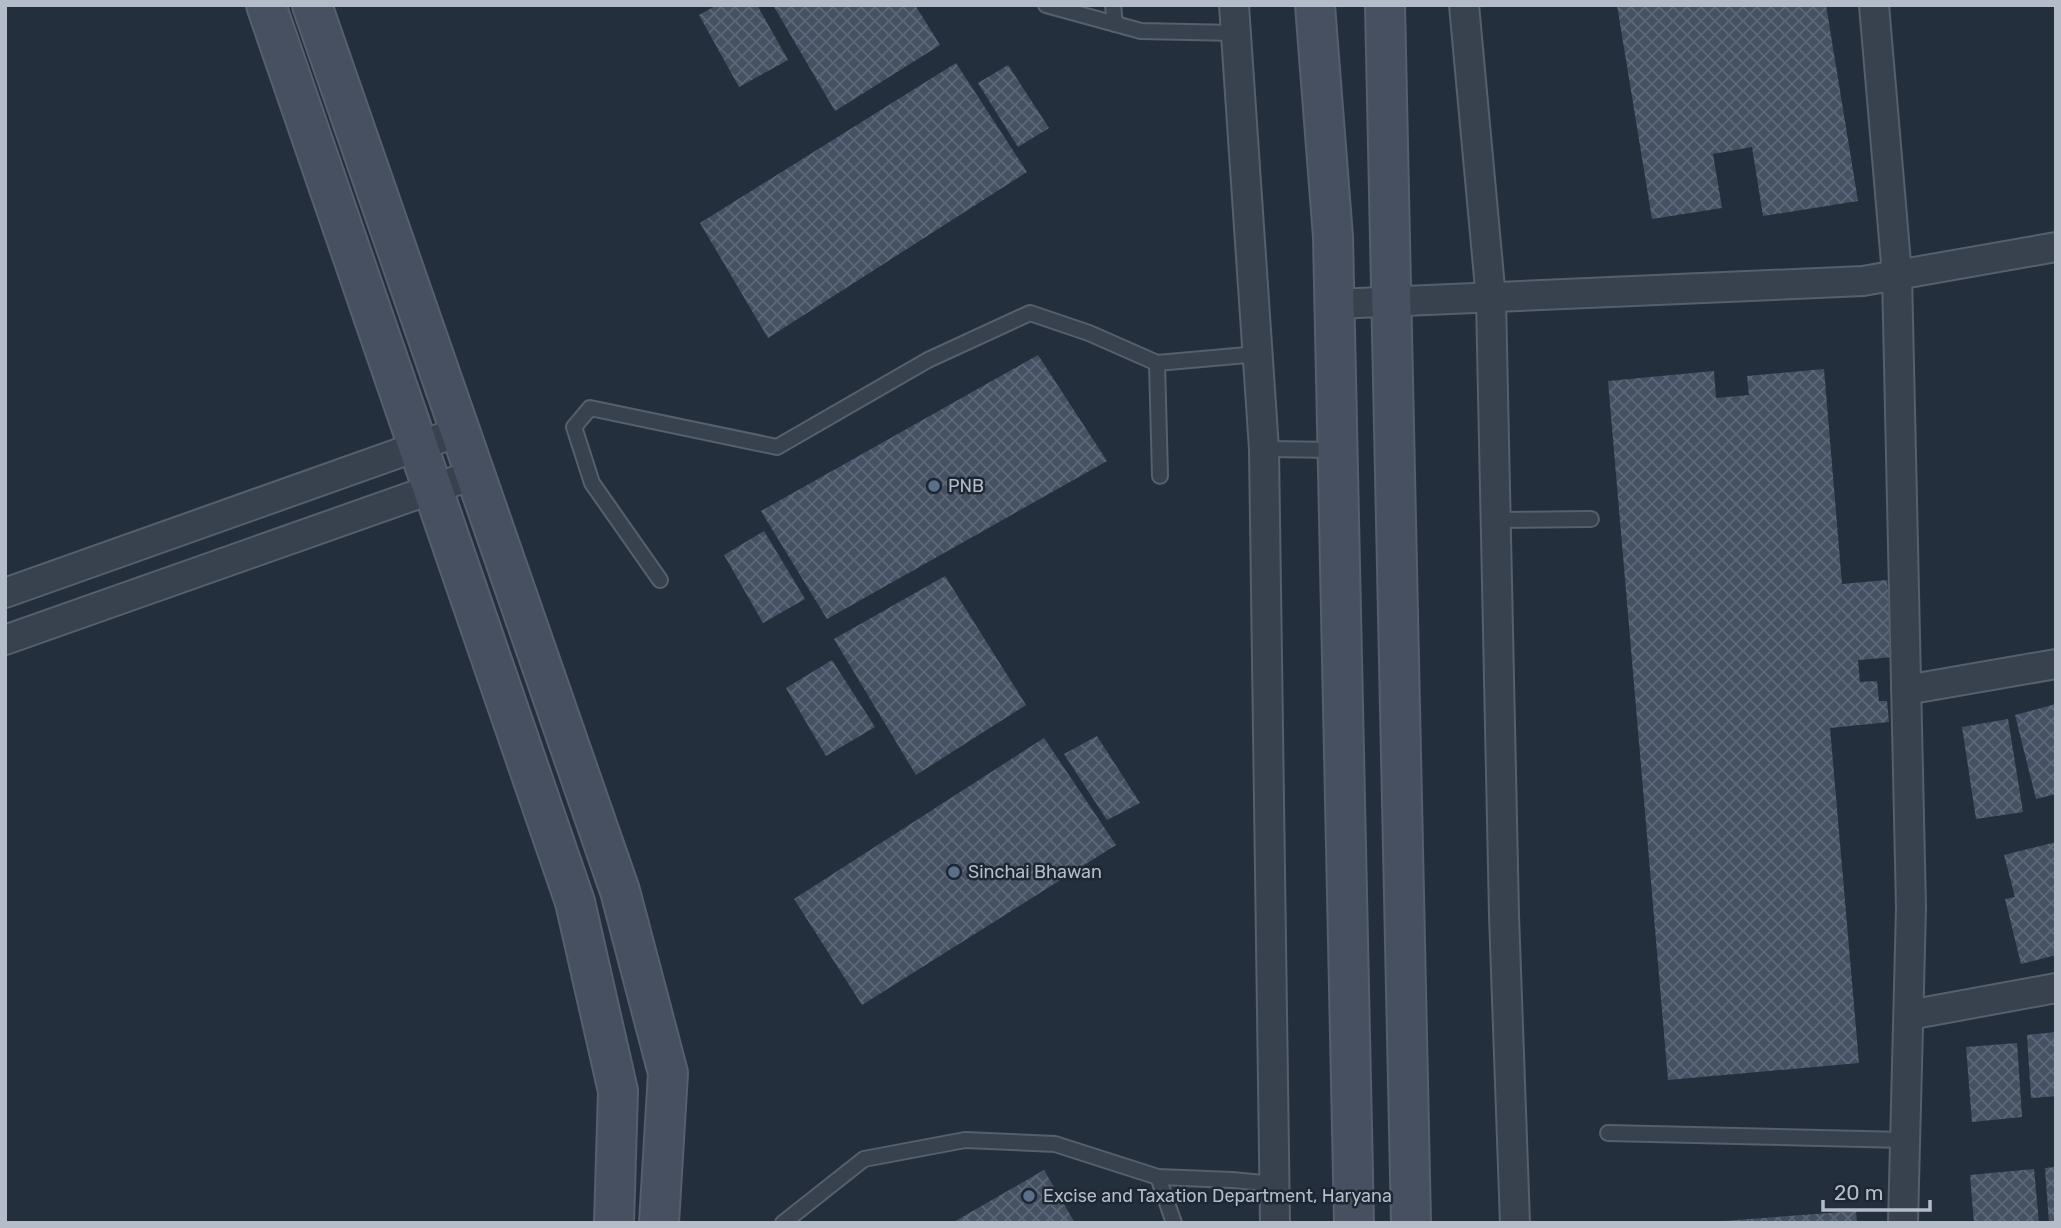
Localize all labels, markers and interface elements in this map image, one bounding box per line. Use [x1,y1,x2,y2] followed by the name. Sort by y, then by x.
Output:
[948,475,984,497] place label: PNB
[926,478,942,494] marker: PNB
[968,861,1102,883] place label: Sinchai Bhawan
[946,864,962,880] marker: Sinchai Bhawan
[1823,1168,1930,1212] scale bar
[1834,1180,1883,1205] text: 20 m
[1043,1185,1392,1207] place label: Excise and Taxation Department, Haryana
[1021,1188,1037,1204] marker: Excise and Taxation Department, Haryana

